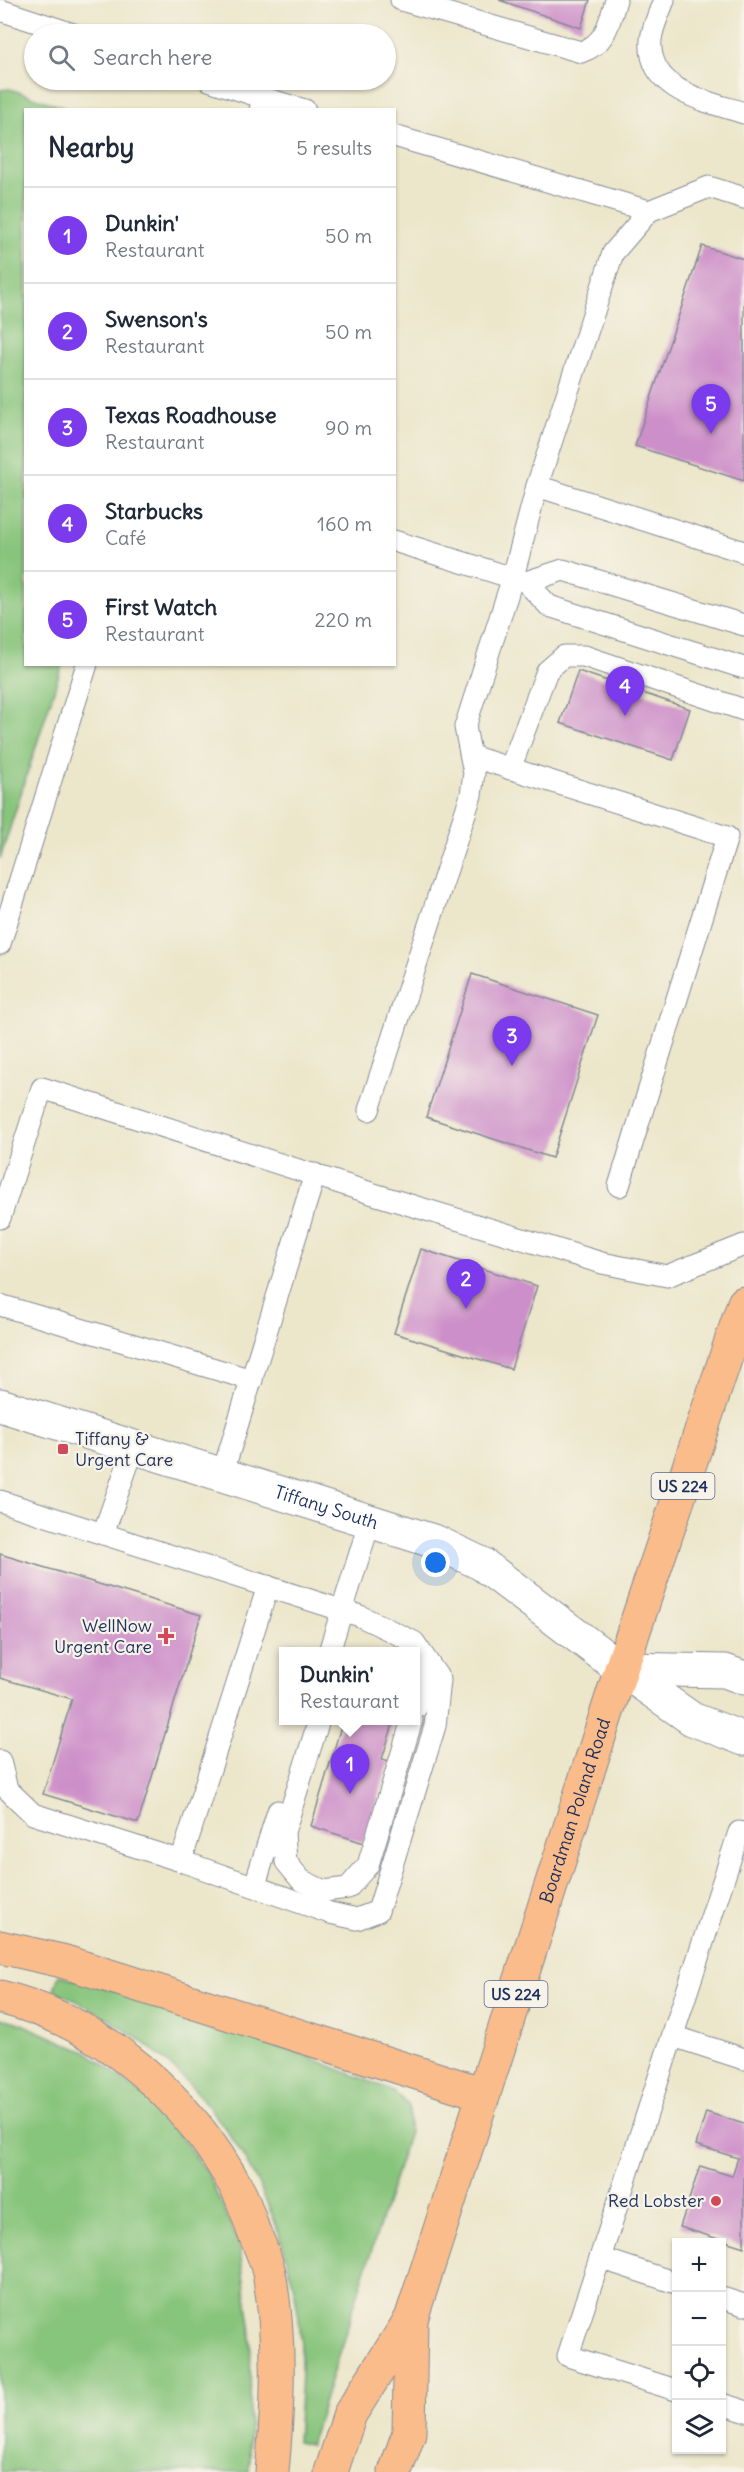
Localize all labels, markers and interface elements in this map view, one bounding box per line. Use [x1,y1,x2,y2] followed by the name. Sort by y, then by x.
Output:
[24,24,396,90] search box
[45,41,78,74] icon: search
[93,43,212,71] text: Search here
[48,131,134,164] text: Nearby
[296,135,372,160] text: 5 results
[105,209,179,237] text: Dunkin'
[64,223,71,248] text: 1
[325,223,372,248] text: 50 m
[105,237,204,262] text: Restaurant
[105,305,208,333] text: Swenson's
[62,319,73,344] text: 2
[325,319,372,344] text: 50 m
[105,333,204,358] text: Restaurant
[692,384,730,434] pin: 5
[105,401,277,429] text: Texas Roadhouse
[62,415,73,440] text: 3
[325,415,372,440] text: 90 m
[105,429,204,454] text: Restaurant
[105,497,203,525] text: Starbucks
[62,511,73,536] text: 4
[317,511,372,536] text: 160 m
[105,525,146,550] text: Café
[105,593,217,621] text: First Watch
[62,607,73,632] text: 5
[315,607,372,632] text: 220 m
[105,621,204,646] text: Restaurant
[606,666,644,716] pin: 4
[492,1016,532,1066] pin: 3
[446,1260,486,1309] pin: 2
[75,1427,173,1471] place label: Tiffany & Urgent Care
[56,1442,70,1456] marker: Tiffany & Urgent Care
[652,1473,714,1499] road number: US 224
[272,1480,381,1534] street label: Tiffany South
[421,1548,450,1577] your location
[54,1614,152,1658] place label: WellNow Urgent Care
[157,1627,175,1645] marker: WellNow Urgent Care
[279,1647,420,1725] popup
[300,1660,374,1688] text: Dunkin'
[300,1688,399,1713] text: Restaurant
[534,1715,615,1906] street label: Boardman Poland Road
[330,1744,370,1794] pin: 1
[484,1981,548,2007] road number: US 224
[608,2189,705,2212] place label: Red Lobster
[709,2194,723,2208] marker: Red Lobster
[672,2238,726,2454] map controls
[672,2238,726,2292] button: +
[672,2292,726,2346] button: −
[672,2346,726,2400] button: locate
[672,2400,726,2454] button: layers

